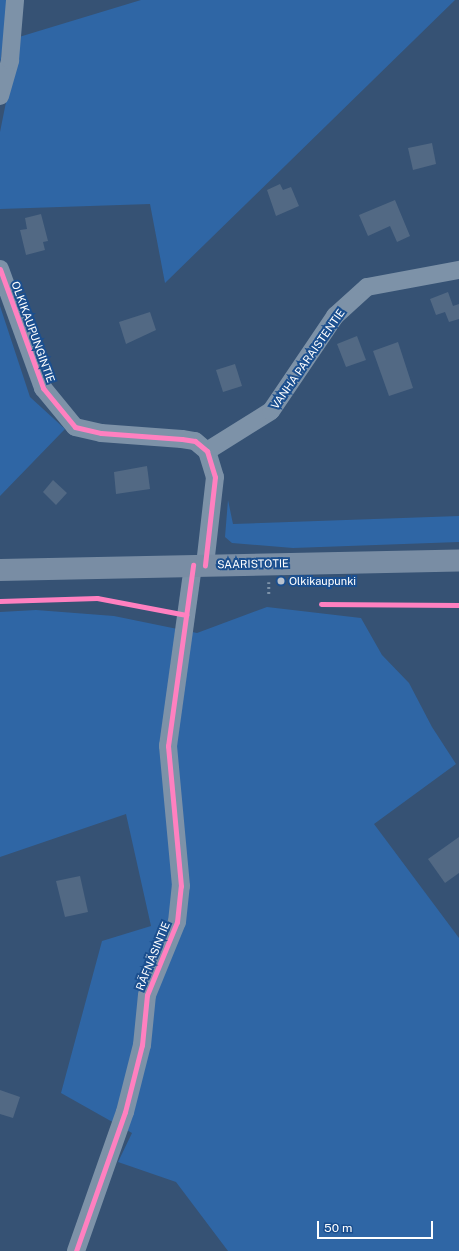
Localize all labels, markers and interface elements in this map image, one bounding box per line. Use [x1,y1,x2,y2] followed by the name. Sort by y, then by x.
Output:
[9,280,57,384] street label: OLKIKAUPUNGINTIE
[268,306,348,412] street label: VANHA PARAISTENTIE
[217,557,289,571] street label: SAARISTOTIE
[289,574,356,588] place label: Olkikaupunki
[276,576,286,586] marker: Olkikaupunki
[133,920,173,992] street label: RÄFNÄSINTIE
[319,1213,435,1239] scale bar
[324,1221,352,1235] text: 50 m

